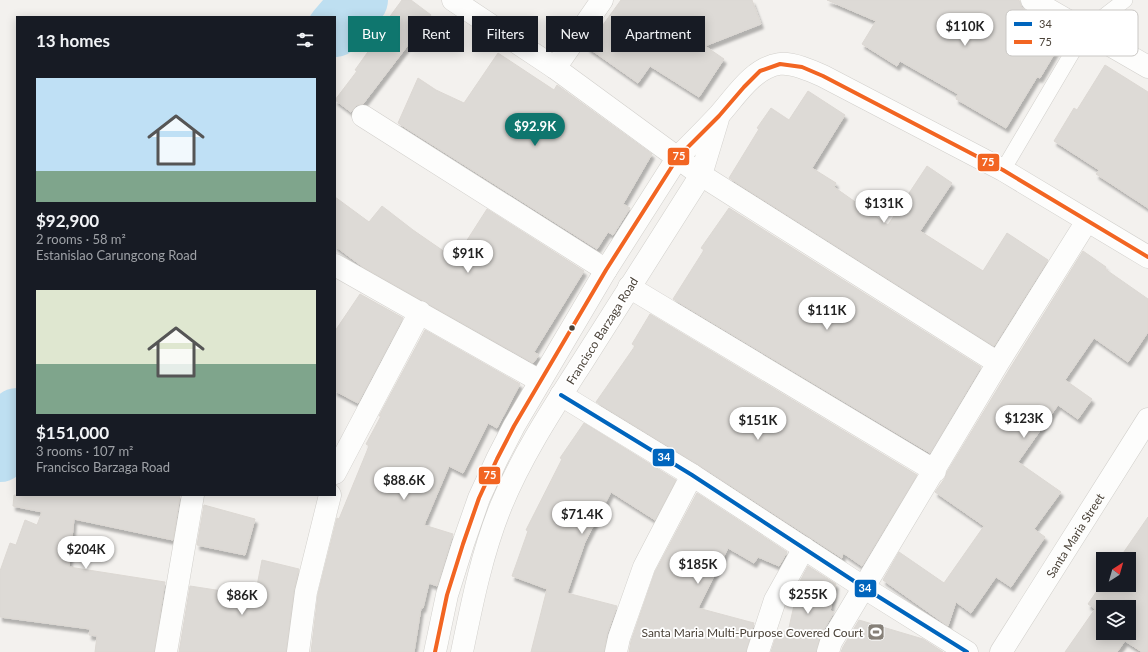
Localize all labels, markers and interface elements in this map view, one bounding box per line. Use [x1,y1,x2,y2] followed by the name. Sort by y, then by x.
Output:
[1006,10,1138,56] legend
[937,13,993,47] pin: $110K
[348,16,400,52] chip: Buy
[408,16,464,52] chip: Rent
[472,16,538,52] chip: Filters
[546,16,603,52] chip: New
[611,16,705,52] chip: Apartment
[1039,17,1052,30] text: 34
[945,18,985,34] text: $110K
[294,29,316,51] icon: filters
[36,30,110,51] text: 13 homes
[1039,35,1052,48] text: 75
[140,104,212,176] icon: home
[502,113,568,147] pin: $92.9K
[514,118,556,134] text: $92.9K
[667,147,690,166] line badge: 75
[673,149,685,162] text: 75
[977,153,1000,172] line badge: 75
[982,155,994,168] text: 75
[856,190,912,224] pin: $131K
[864,195,904,211] text: $131K
[36,210,99,231] text: $92,900
[36,231,126,247] text: 2 rooms · 58 m²
[444,240,492,274] pin: $91K
[452,245,484,261] text: $91K
[36,247,197,263] text: Estanislao Carungcong Road
[563,275,641,387] street label: Francisco Barzaga Road
[799,297,855,331] pin: $111K
[807,302,847,318] text: $111K
[140,316,212,388] icon: home
[567,323,577,333] unlabelled marker
[996,405,1052,439] pin: $123K
[730,407,786,441] pin: $151K
[1004,410,1044,426] text: $123K
[738,412,778,428] text: $151K
[36,422,109,443] text: $151,000
[36,443,133,459] text: 3 rooms · 107 m²
[652,448,675,467] line badge: 34
[658,450,671,463] text: 34
[36,459,170,475] text: Francisco Barzaga Road
[478,466,501,485] line badge: 75
[371,467,437,501] pin: $88.6K
[484,468,496,481] text: 75
[383,472,425,488] text: $88.6K
[1042,490,1107,580] street label: Santa Maria Street
[549,501,615,535] pin: $71.4K
[561,506,603,522] text: $71.4K
[58,536,114,570] pin: $204K
[66,541,106,557] text: $204K
[670,551,726,585] pin: $185K
[1096,552,1136,592] north arrow
[1096,552,1136,640] map controls
[678,556,718,572] text: $185K
[854,579,877,598] line badge: 34
[780,581,836,615] pin: $255K
[859,581,872,594] text: 34
[218,582,266,616] pin: $86K
[788,586,828,602] text: $255K
[226,587,258,603] text: $86K
[1096,600,1136,640] button: layers
[866,622,886,642] sports icon: Santa Maria Multi-Purpose Covered Court
[641,625,864,640] place label: Santa Maria Multi-Purpose Covered Court

